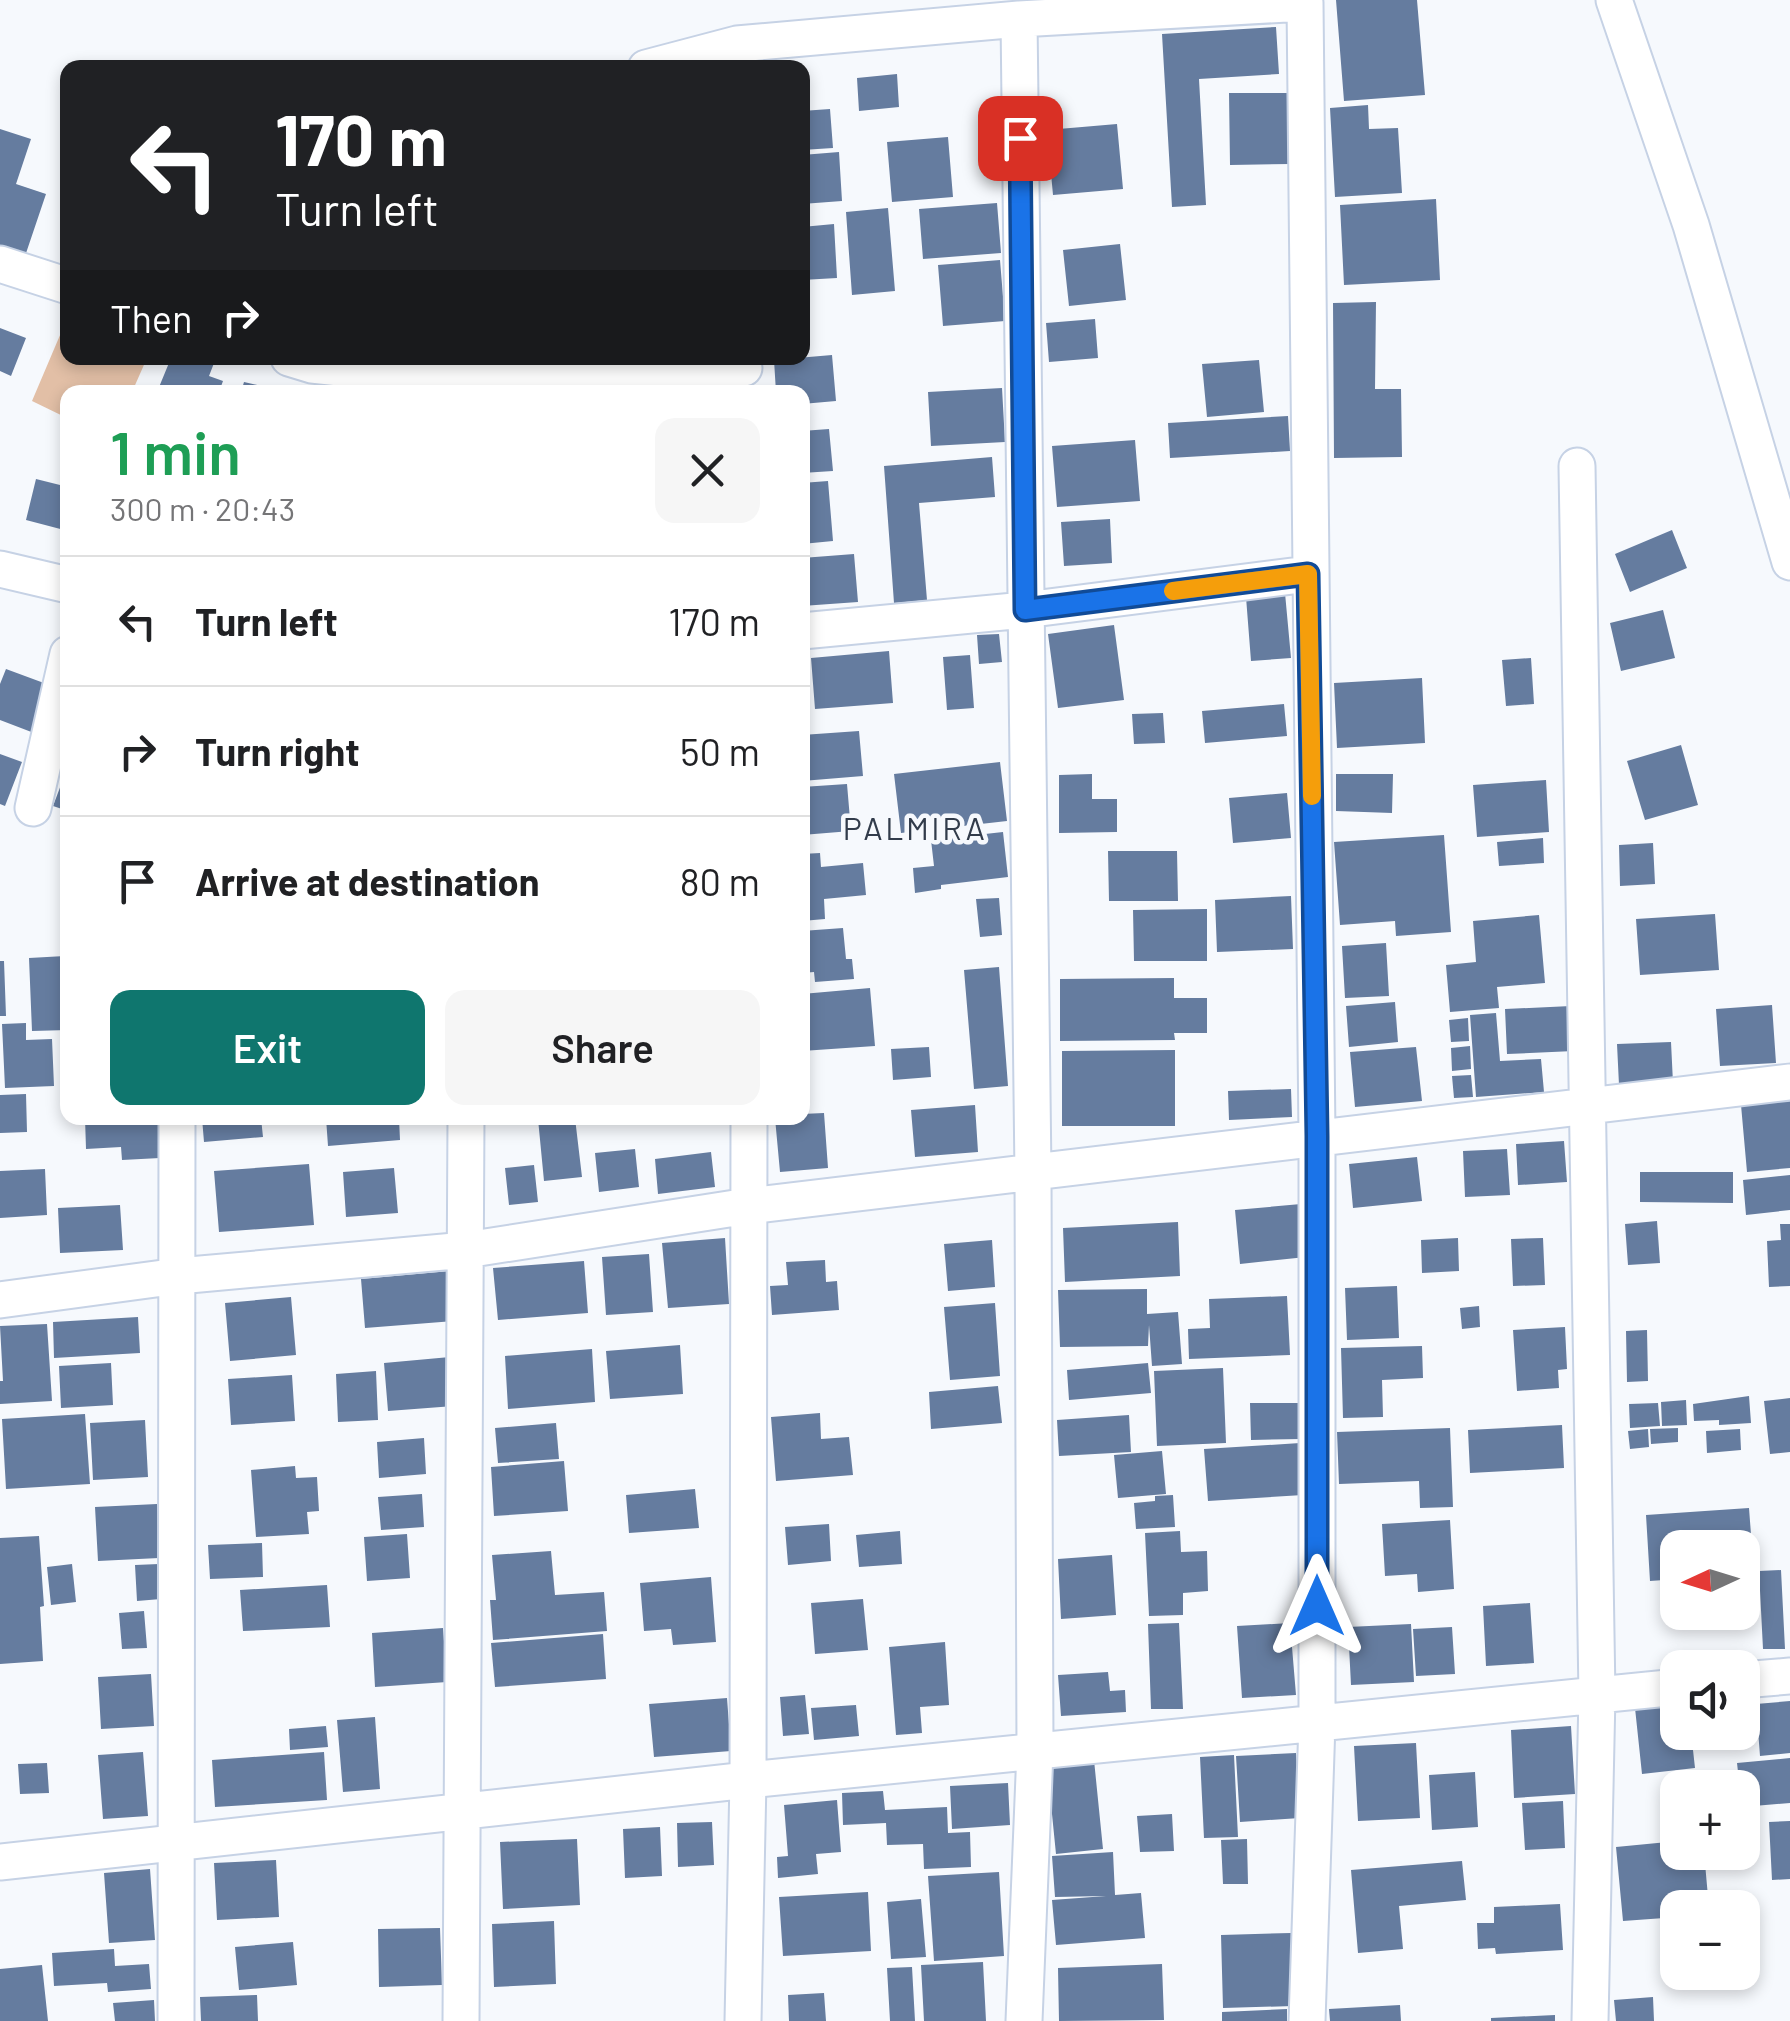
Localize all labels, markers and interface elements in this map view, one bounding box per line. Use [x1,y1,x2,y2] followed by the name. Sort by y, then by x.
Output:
[275,96,447,180] text: 170 m
[978,96,1063,181] pin
[110,100,240,230] icon: left
[993,111,1048,166] icon: arrive
[275,181,439,235] text: Turn left
[213,290,268,345] icon: right
[110,295,193,341] text: Then
[110,415,241,487] text: 1 min
[655,418,760,523] button: close
[110,489,295,527] text: 300 m · 20:43
[110,594,165,649] icon: left
[195,598,338,644] text: Turn left
[668,598,760,644] text: 170 m
[110,724,165,779] icon: right
[195,728,360,774] text: Turn right
[680,728,760,774] text: 50 m
[843,808,987,846] district label: PALMIRA
[110,854,165,909] icon: arrive
[195,858,540,904] text: Arrive at destination
[680,858,760,904] text: 80 m
[110,990,425,1105] button: Exit
[445,990,760,1105] button: Share
[1660,1530,1760,1630] north arrow
[1660,1530,1760,1990] map controls
[1265,1554,1369,1658] position arrow
[1660,1650,1760,1750] button: sound
[1660,1770,1760,1870] button: +
[1660,1890,1760,1990] button: −

